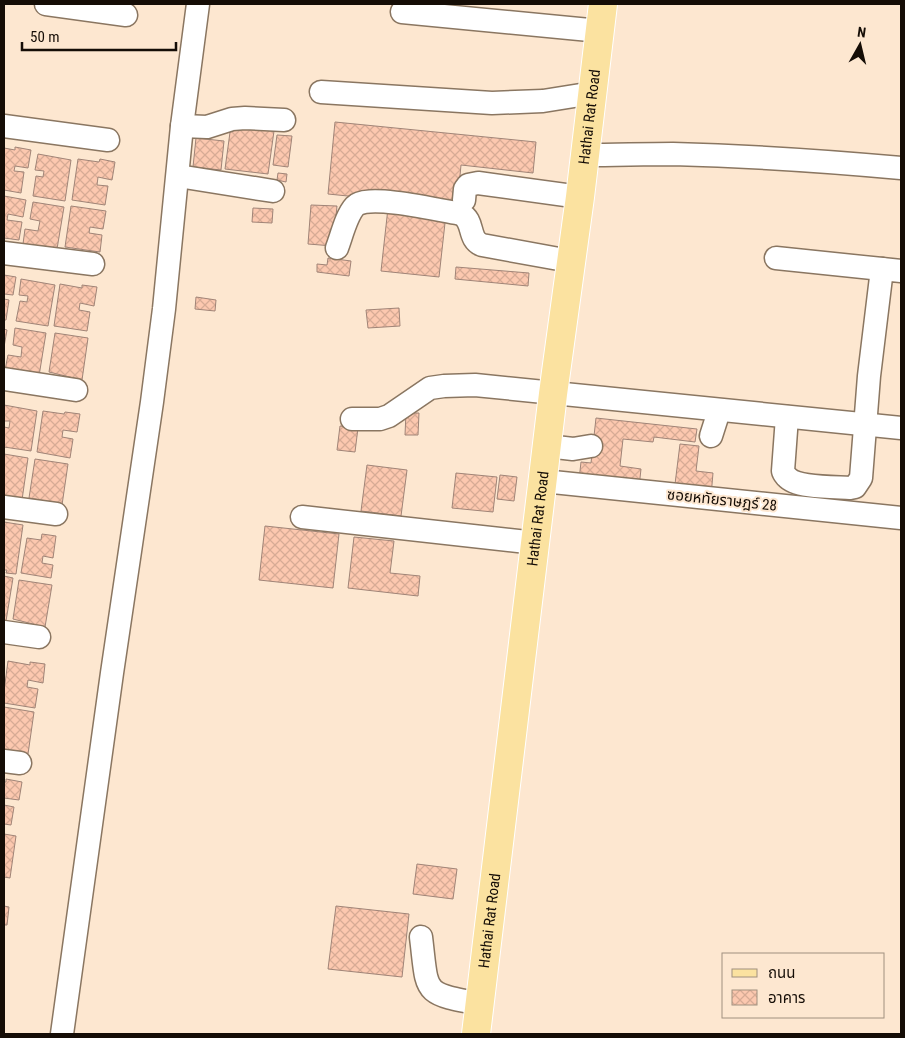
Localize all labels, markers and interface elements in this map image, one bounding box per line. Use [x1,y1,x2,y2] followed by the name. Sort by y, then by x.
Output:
[22,20,176,52] scale bar
[835,20,885,70] north arrow
[856,24,867,41] text: N
[30,28,60,46] text: 50 m
[575,69,604,166] street label: Hathai Rat Road
[523,470,553,567] street label: Hathai Rat Road
[666,485,778,515] street label: ซอยหทัยราษฎร์ 28
[475,872,504,969] street label: Hathai Rat Road
[722,953,885,1018] legend
[768,964,795,982] text: ถนน
[768,989,805,1007] text: อาคาร

